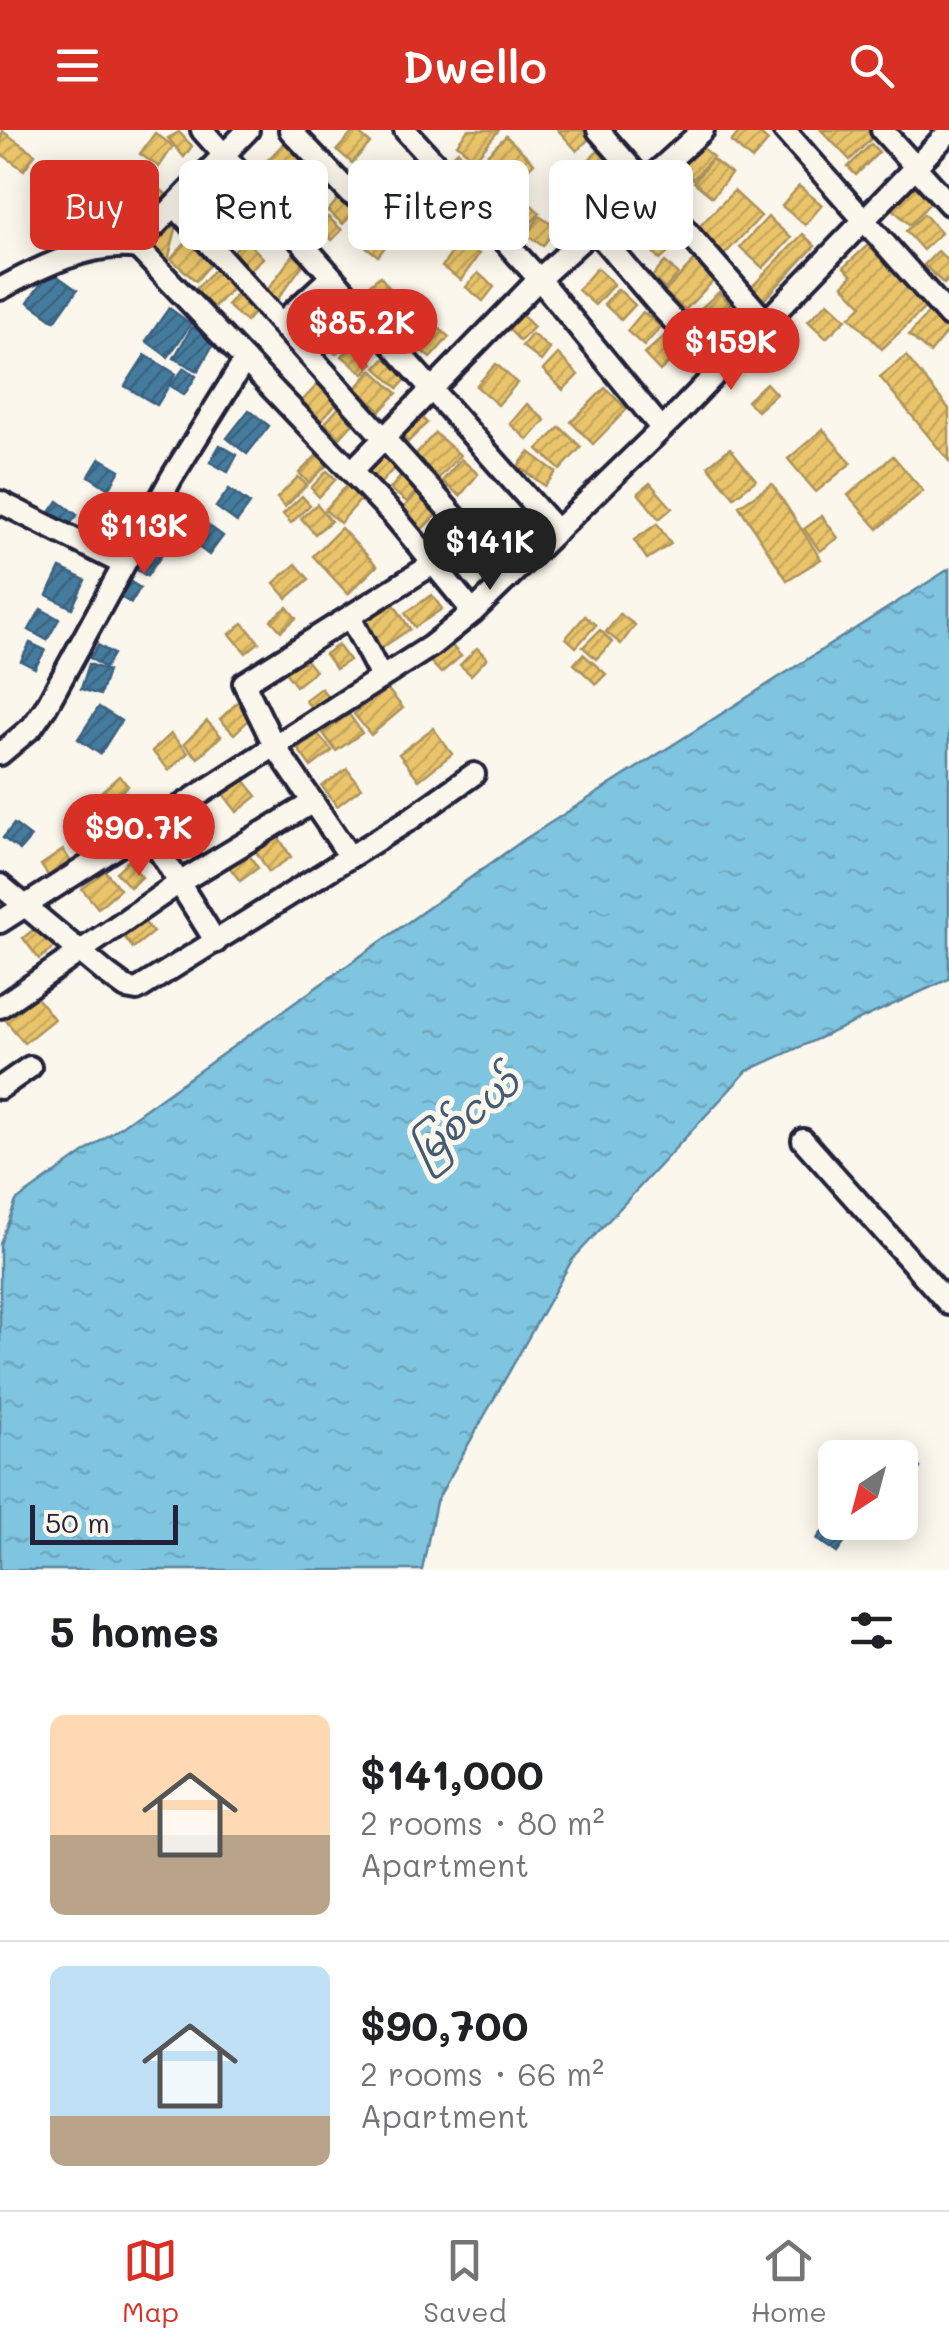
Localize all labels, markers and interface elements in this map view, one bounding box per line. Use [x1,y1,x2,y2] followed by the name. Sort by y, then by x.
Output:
[402,36,547,94] text: Dwello
[50,38,105,93] icon: menu
[844,38,899,93] icon: search
[30,160,159,250] chip: Buy
[179,160,328,250] chip: Rent
[348,160,529,250] chip: Filters
[549,160,693,250] chip: New
[281,289,443,374] pin: $85.2K
[308,300,416,342] text: $85.2K
[661,308,801,393] pin: $159K
[685,319,777,361] text: $159K
[74,492,214,577] pin: $113K
[100,503,188,545] text: $113K
[420,508,560,593] pin: $141K
[445,519,535,561] text: $141K
[58,794,220,879] pin: $90.7K
[85,805,193,847] text: $90.7K
[398,1054,537,1181] water label: မြစ်ငယ်
[818,1440,918,1540] north arrow
[818,1440,918,1540] map controls
[30,1500,178,1544] scale bar
[45,1504,110,1540] text: 50 m
[50,1603,219,1658] text: 5 homes
[844,1603,899,1658] icon: filters
[360,1746,544,1801] text: $141,000
[130,1755,250,1875] icon: home
[360,1801,605,1843] text: 2 rooms · 80 m²
[360,1843,529,1885] text: Apartment
[360,1997,529,2052] text: $90,700
[130,2006,250,2126] icon: home
[360,2052,604,2094] text: 2 rooms · 66 m²
[360,2094,529,2136] text: Apartment
[122,2233,179,2329] tab: Map
[423,2233,506,2329] tab: Saved
[751,2233,827,2329] tab: Home

